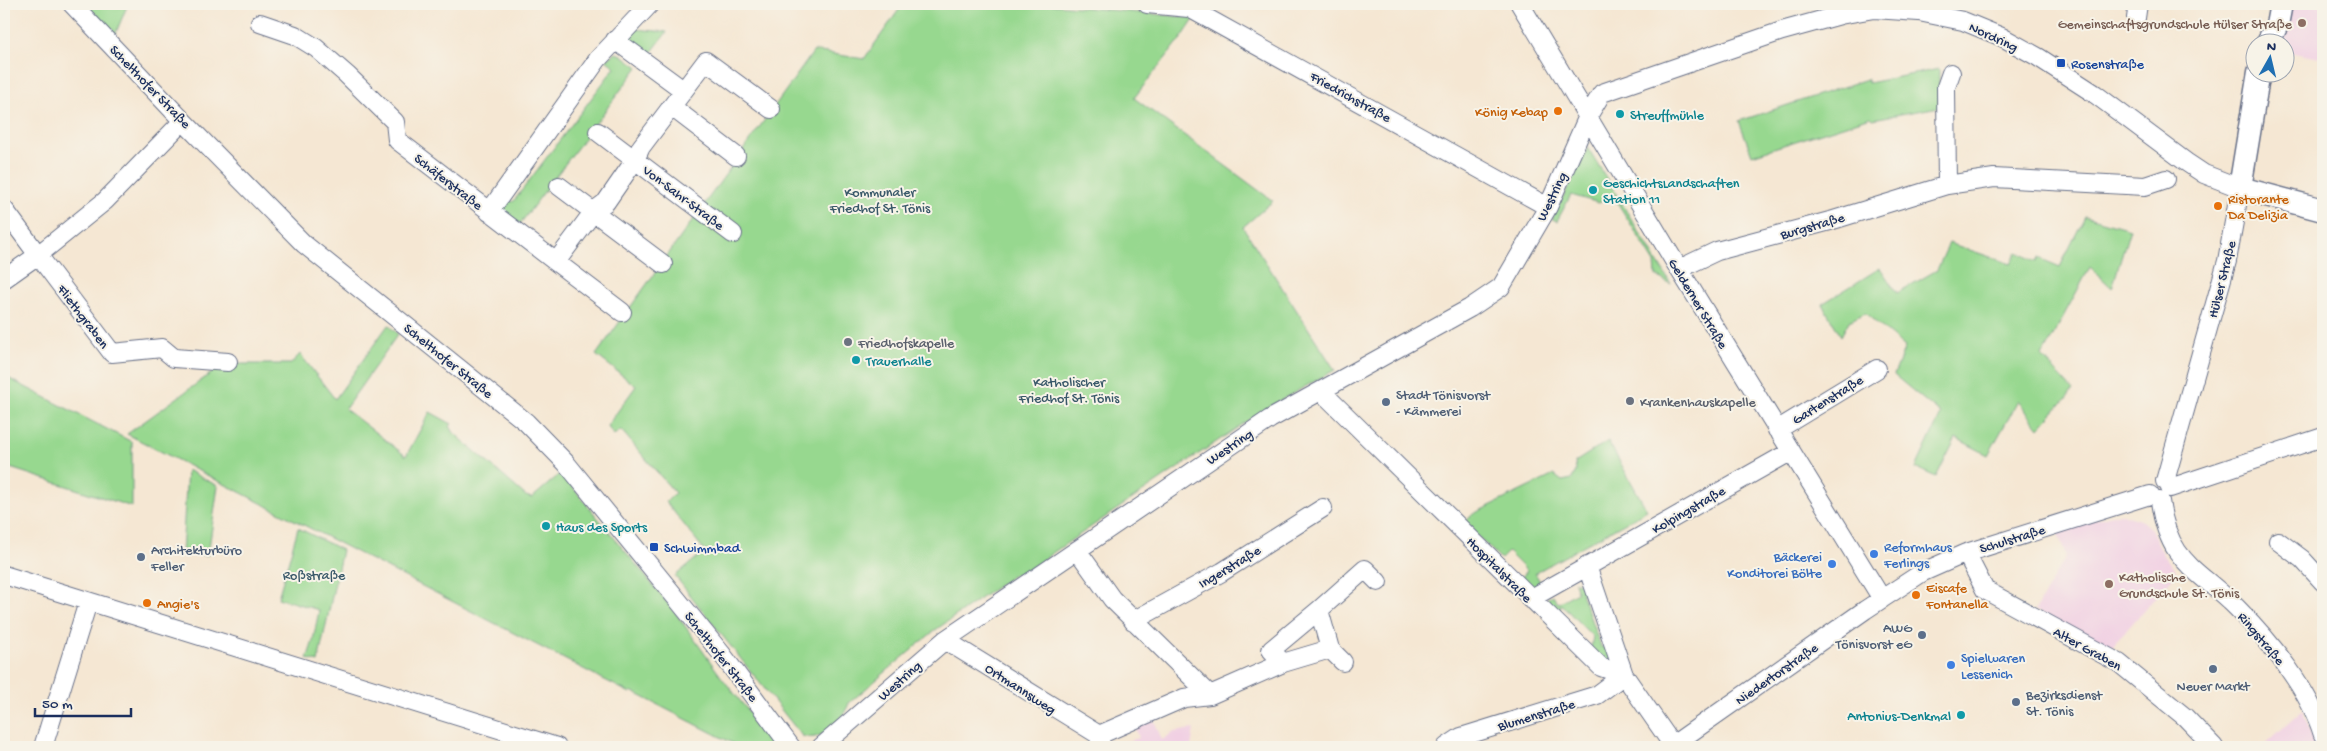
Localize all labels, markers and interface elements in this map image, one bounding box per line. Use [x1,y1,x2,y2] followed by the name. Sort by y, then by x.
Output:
[2058,17,2293,34] place label: Gemeinschaftsgrundschule Hülser Straße
[2296,17,2308,29] marker: Gemeinschaftsgrundschule Hülser Straße
[1966,20,2020,57] street label: Nordring
[2244,32,2294,82] north arrow
[2266,39,2277,57] text: N
[105,42,194,134] street label: Schelthofer Straße
[2055,57,2067,69] marker: Rosenstraße
[2071,57,2145,74] place label: Rosenstraße
[1305,68,1394,128] street label: Friedrichstraße
[1475,105,1548,122] place label: König Kebap
[1552,105,1564,117] marker: König Kebap
[1614,108,1626,120] marker: Streuffmühle
[1630,108,1705,125] place label: Streuffmühle
[410,151,486,215] street label: Schäferstraße
[637,162,727,236] street label: Von-Sahr-Straße
[1534,170,1572,224] street label: Westring
[1603,176,1740,209] place label: GeschichtsLandschaften Station 11
[1587,184,1599,196] marker: GeschichtsLandschaften Station 11
[829,185,931,218] park label: Kommunaler Friedhof St. Tönis
[2227,192,2290,225] place label: Ristorante Da Delizia
[2212,200,2224,212] marker: Ristorante Da Delizia
[1778,210,1847,245] street label: Burgstraße
[2206,238,2241,320] street label: Hülser Straße
[1663,256,1731,353] street label: Gelderner Straße
[52,281,112,353] street label: Fliethgraben
[399,321,496,404] street label: Schelthofer Straße
[842,336,854,348] marker: Friedhofskapelle
[857,336,955,353] place label: Friedhofskapelle
[850,354,862,366] marker: Trauerhalle
[865,354,932,371] place label: Trauerhalle
[1790,372,1868,430] street label: Gartenstraße
[1018,375,1120,408] park label: Katholischer Friedhof St. Tönis
[1396,388,1491,421] place label: Stadt Tönisvorst - Kämmerei
[1624,395,1636,407] marker: Krankenhauskapelle
[1640,395,1757,412] place label: Krankenhauskapelle
[1380,396,1392,408] marker: Stadt Tönisvorst - Kämmerei
[1204,426,1257,470] street label: Westring
[1650,483,1730,539] street label: Kolpingstraße
[540,520,552,532] marker: Haus des Sports
[556,520,648,537] place label: Haus des Sports
[1978,522,2048,558] street label: Schulstraße
[1462,534,1535,608] street label: Hospitalstraße
[1883,540,1953,573] place label: Reformhaus Ferlings
[648,541,660,553] marker: Schwimmbad
[664,541,742,558] place label: Schwimmbad
[150,543,242,576] place label: Architekturbüro Feller
[1196,543,1265,593] street label: Ingerstraße
[1868,548,1880,560] marker: Reformhaus Ferlings
[1727,550,1823,583] place label: Bäckerei Konditorei Bölte
[135,551,147,563] marker: Architekturbüro Feller
[1826,558,1838,570] marker: Bäckerei Konditorei Bölte
[283,568,346,585] park label: Roßstraße
[2119,570,2240,603] place label: Katholische Grundschule St. Tönis
[2103,578,2115,590] marker: Katholische Grundschule St. Tönis
[1925,581,1990,614] place label: Eiscafe Fontanella
[1910,589,1922,601] marker: Eiscafe Fontanella
[141,597,153,609] marker: Angie's
[157,597,200,614] place label: Angie's
[679,609,761,707] street label: Schelthofer Straße
[2233,610,2288,670] street label: Ringstraße
[1835,621,1913,654] place label: AWG Tönisvorst eG
[2050,624,2124,676] street label: Alter Graben
[1916,629,1928,641] marker: AWG Tönisvorst eG
[1733,640,1823,710] street label: Niedertorstraße
[1961,651,2026,684] place label: Spielwaren Lessenich
[875,658,926,706] street label: Westring
[1945,659,1957,671] marker: Spielwaren Lessenich
[981,661,1058,719] street label: Ortmannsweg
[2207,663,2219,675] marker: Neuer Markt
[2177,679,2251,696] place label: Neuer Markt
[35,686,131,718] scale bar
[2025,688,2103,721] place label: Bezirksdienst St. Tönis
[42,696,73,714] text: 50 m
[1495,696,1578,737] street label: Blumenstraße
[2010,696,2022,708] marker: Bezirksdienst St. Tönis
[1847,709,1951,726] place label: Antonius-Denkmal
[1955,709,1967,721] marker: Antonius-Denkmal

